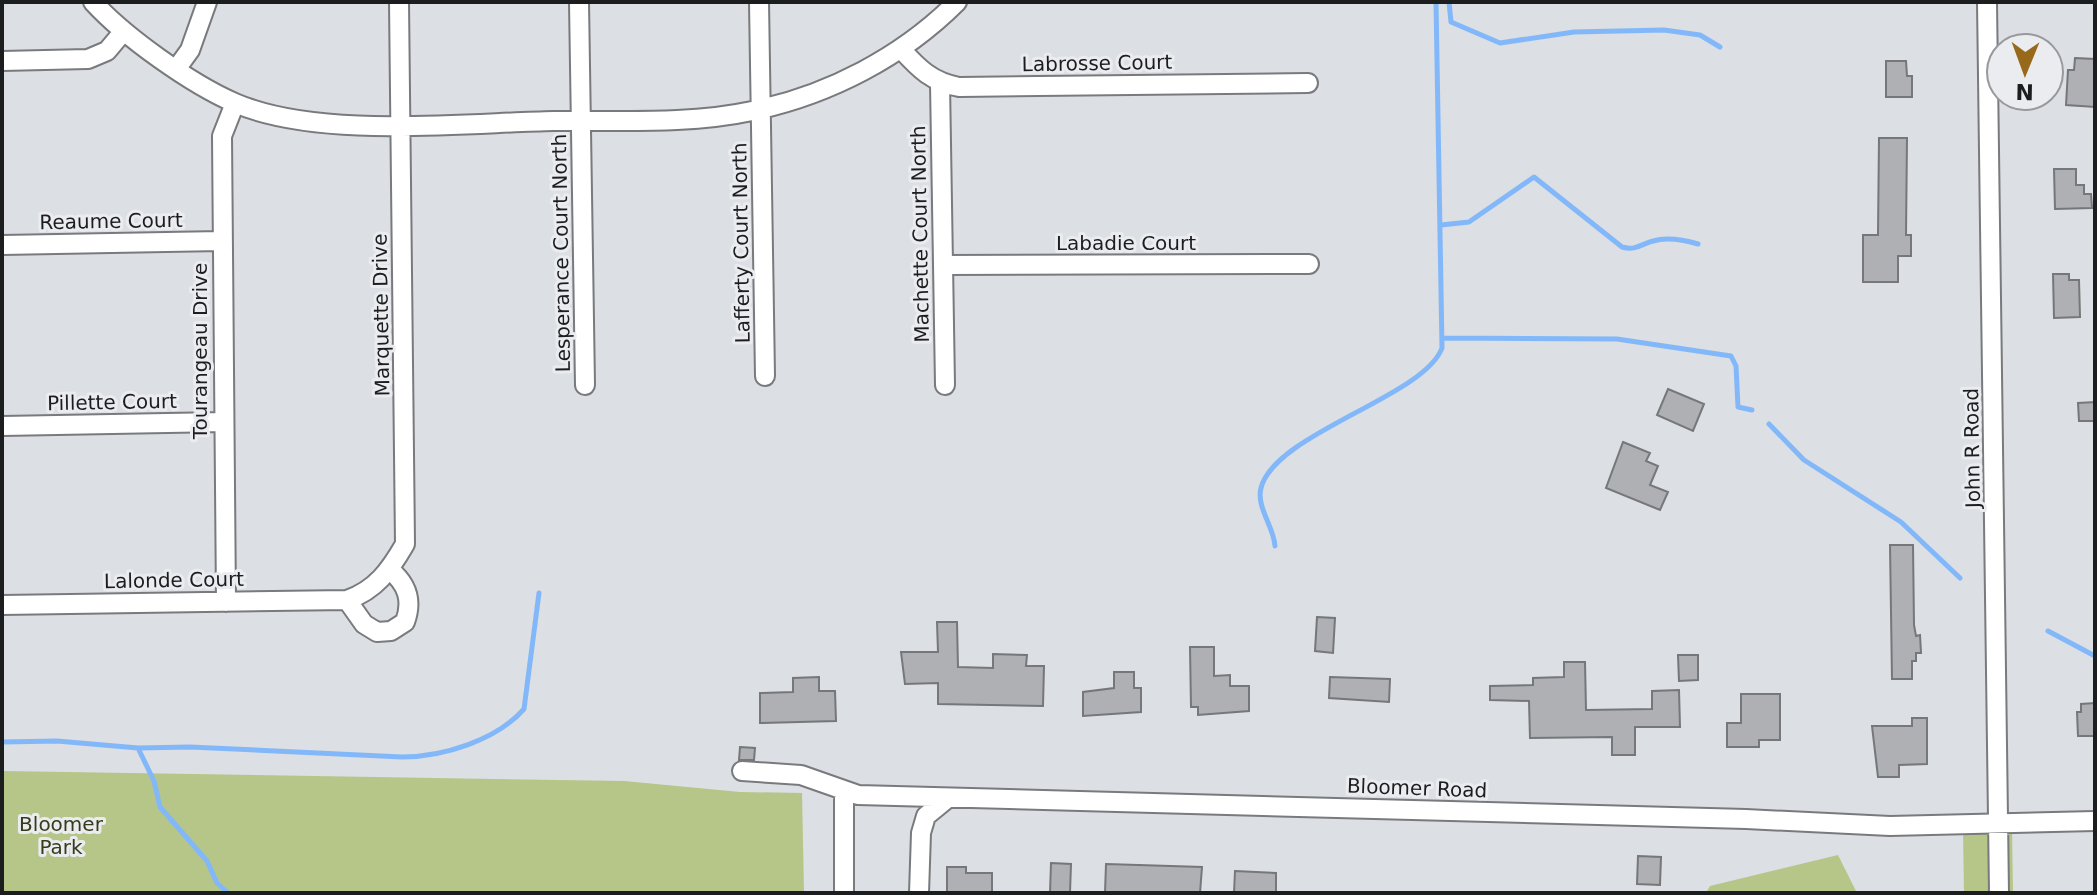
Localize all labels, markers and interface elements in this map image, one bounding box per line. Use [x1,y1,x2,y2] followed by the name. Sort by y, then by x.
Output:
[1985,32,2065,112] north arrow
[1022,50,1173,76] street label: Labrosse Court
[2015,79,2034,104] text: N
[906,125,934,343] street label: Machette Court North
[547,134,575,372] street label: Lesperance Court North
[727,142,755,344] street label: Lafferty Court North
[39,208,183,234] street label: Reaume Court
[1056,231,1196,255] street label: Labadie Court
[368,233,394,397] street label: Marquette Drive
[188,263,212,440] street label: Tourangeau Drive
[1959,388,1985,510] street label: John R Road
[47,389,177,415] street label: Pillette Court
[104,567,244,593] street label: Lalonde Court
[1346,774,1488,802] street label: Bloomer Road
[19,812,104,859] park label: Bloomer Park

